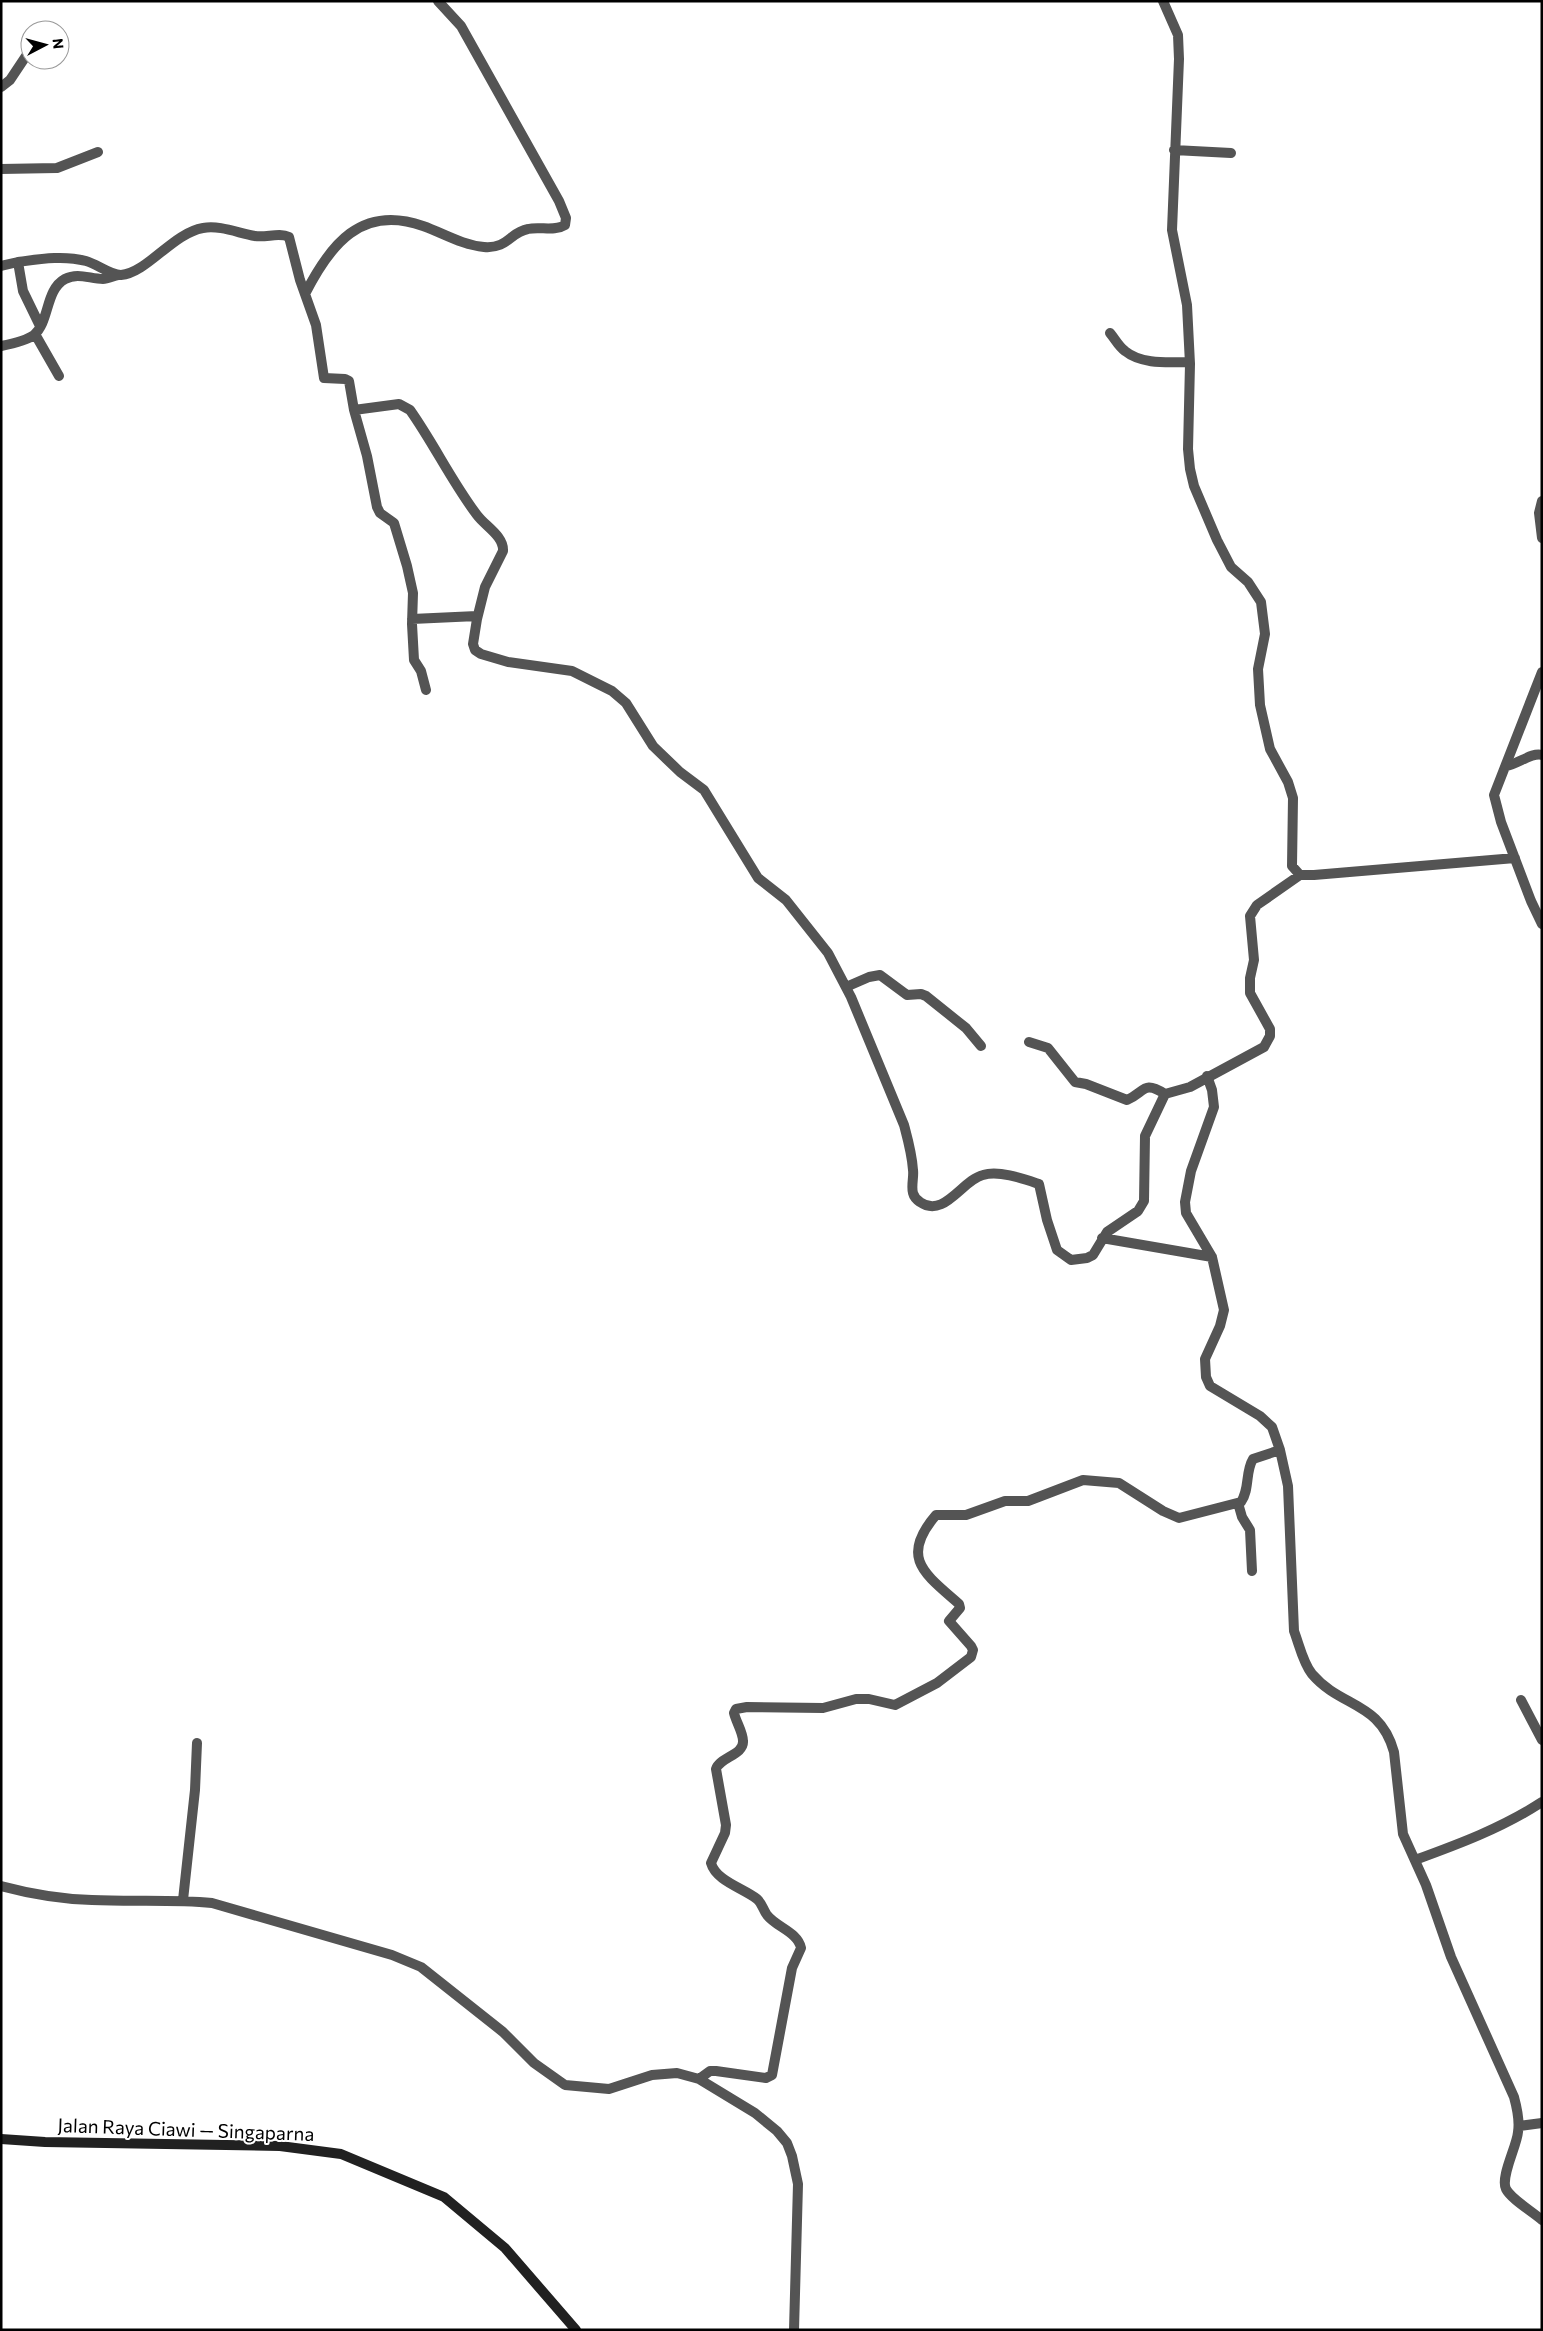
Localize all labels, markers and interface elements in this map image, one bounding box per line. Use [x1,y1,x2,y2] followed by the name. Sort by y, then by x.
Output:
[20,20,70,70] north arrow
[49,37,67,50] text: N
[57,2113,315,2145] street label: Jalan Raya Ciawi — Singaparna

